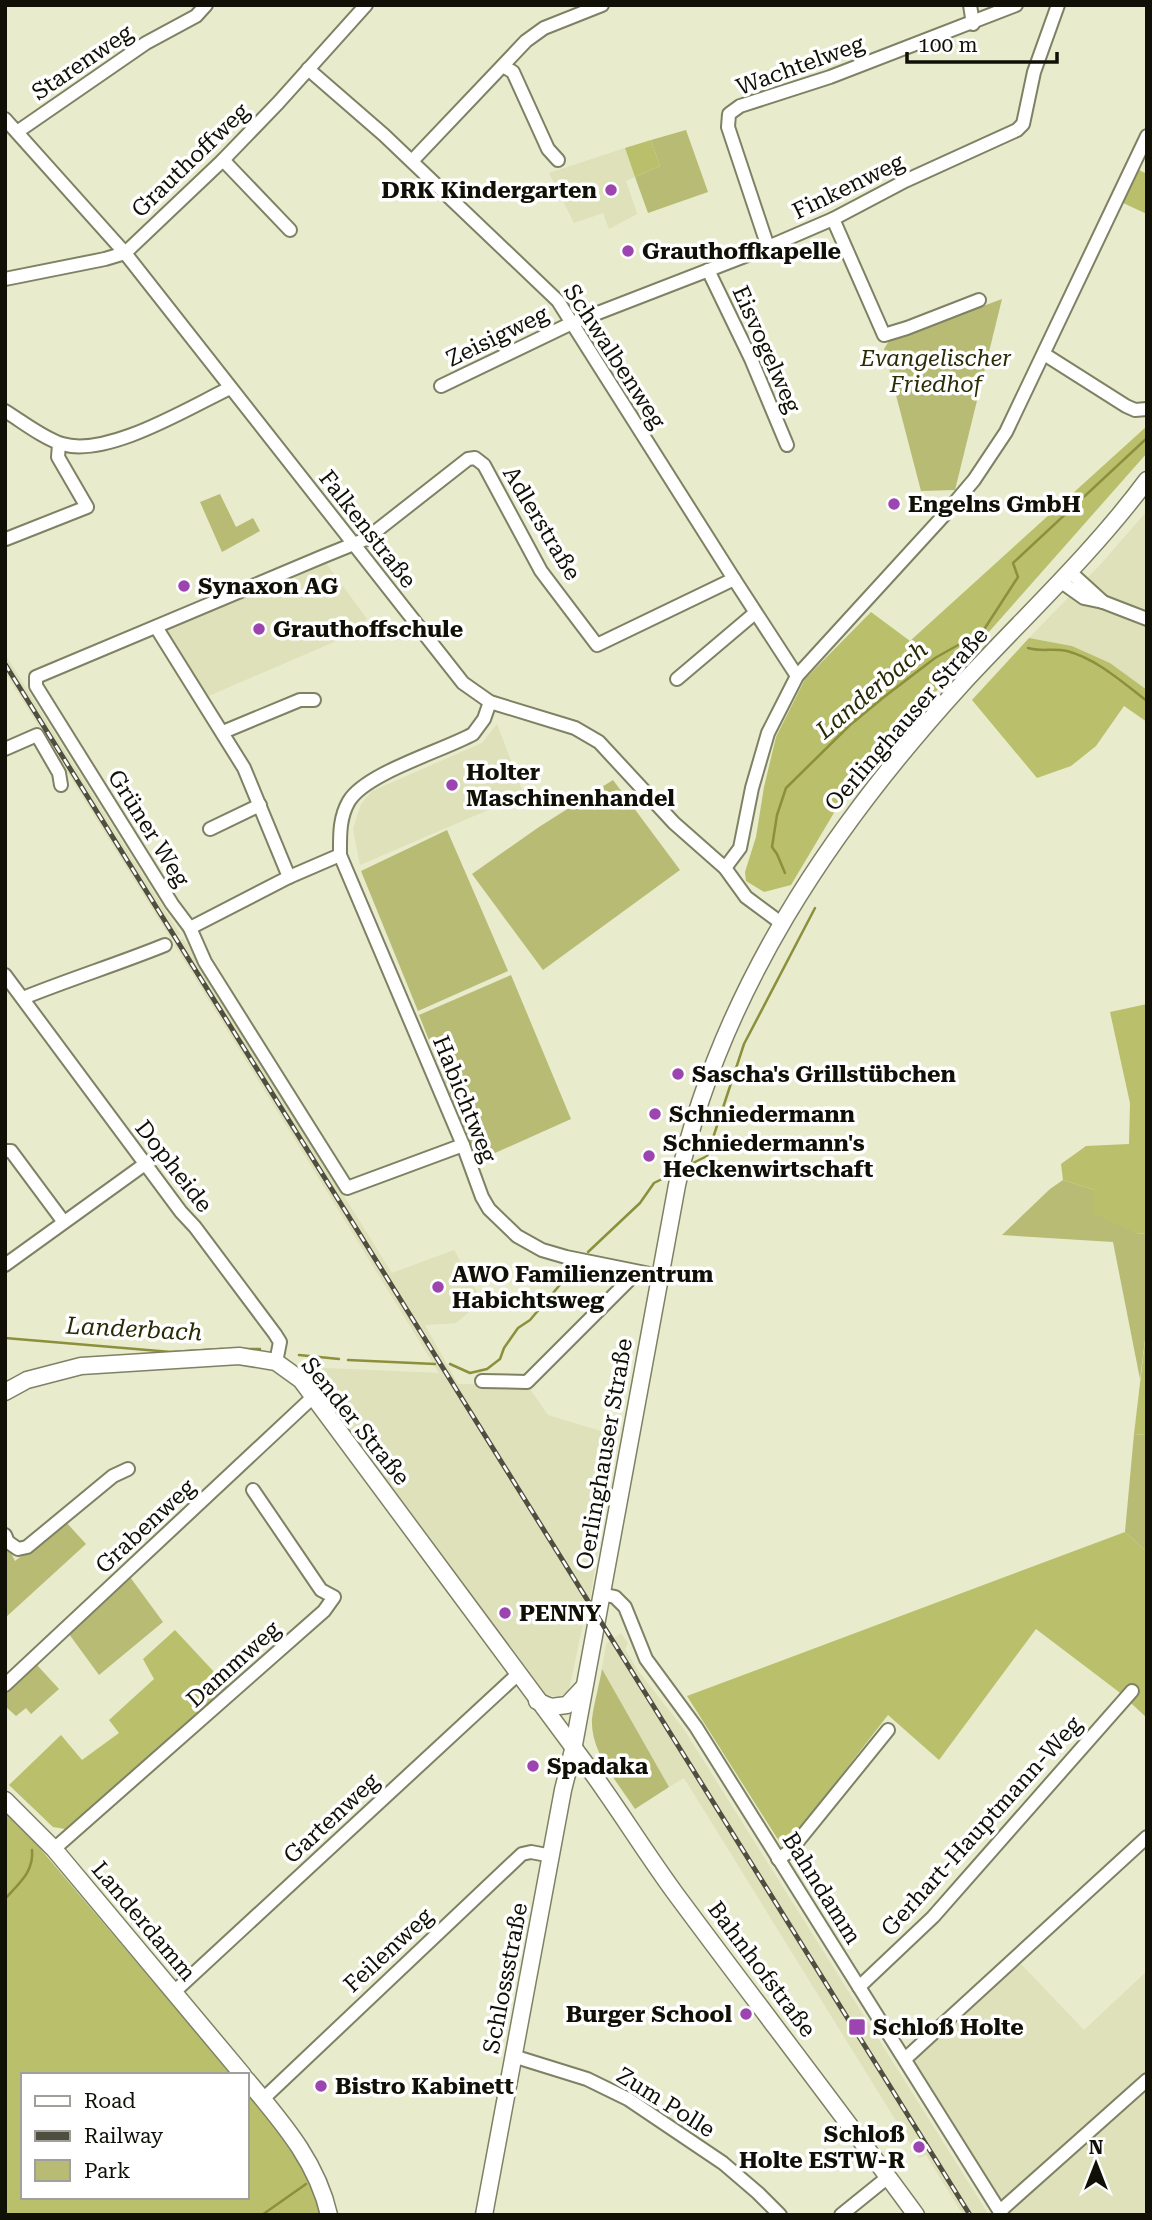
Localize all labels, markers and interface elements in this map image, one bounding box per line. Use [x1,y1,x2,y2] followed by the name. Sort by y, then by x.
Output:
[27,19,138,106] street label: Starenweg
[907,21,1058,65] scale bar
[732,30,868,101] street label: Wachtelweg
[918,33,978,57] text: 100 m
[126,98,255,223] street label: Grauthoffweg
[788,148,908,225] street label: Finkenweg
[381,177,598,204] place label: DRK Kindergarten
[603,182,619,198] marker: DRK Kindergarten
[642,238,841,265] place label: Grauthoffkapelle
[620,243,636,259] marker: Grauthoffkapelle
[558,279,671,433] street label: Schwalbenweg
[727,282,807,417] street label: Eisvogelweg
[442,300,553,373] street label: Zeisigweg
[859,345,1012,398] park label: Evangelischer Friedhof
[497,461,586,585] street label: Adlerstraße
[313,465,422,593] street label: Falkenstraße
[908,491,1081,518] place label: Engelns GmbH
[886,496,902,512] marker: Engelns GmbH
[198,573,338,600] place label: Synaxon AG
[176,578,192,594] marker: Synaxon AG
[273,616,463,643] place label: Grauthoffschule
[251,621,267,637] marker: Grauthoffschule
[819,622,993,817] street label: Oerlinghauser Straße
[810,635,933,745] water label: Landerbach
[466,759,675,812] place label: Holter Maschinenhandel
[102,765,195,892] street label: Grüner Weg
[444,777,460,793] marker: Holter Maschinenhandel
[427,1032,502,1166] street label: Habichtweg
[692,1061,957,1088] place label: Sascha's Grillstübchen
[670,1066,686,1082] marker: Sascha's Grillstübchen
[669,1101,856,1128] place label: Schniedermann
[647,1106,663,1122] marker: Schniedermann
[129,1115,218,1218] street label: Dopheide
[663,1130,873,1183] place label: Schniedermann's Heckenwirtschaft
[641,1148,657,1164] marker: Schniedermann's Heckenwirtschaft
[452,1261,714,1314] place label: AWO Familienzentrum Habichtsweg
[430,1279,446,1295] marker: AWO Familienzentrum Habichtsweg
[64,1311,203,1347] water label: Landerbach
[571,1336,638,1572] street label: Oerlinghauser Straße
[296,1352,415,1491] street label: Sender Straße
[90,1474,201,1579] street label: Grabenweg
[519,1600,601,1627] place label: PENNY
[497,1605,513,1621] marker: PENNY
[181,1615,286,1713] street label: Dammweg
[876,1711,1087,1942] street label: Gerhart-Hauptmann-Weg
[547,1753,649,1780] place label: Spadaka
[525,1758,541,1774] marker: Spadaka
[278,1767,385,1869] street label: Gartenweg
[777,1827,867,1949] street label: Bahndamm
[86,1856,201,1987] street label: Landerdamm
[702,1896,821,2042] street label: Bahnhofstraße
[478,1900,533,2056] street label: Schlossstraße
[338,1903,438,1998] street label: Feilenweg
[566,2001,732,2028] place label: Burger School
[738,2006,754,2022] marker: Burger School
[873,2014,1024,2041] place label: Schloß Holte
[847,2017,867,2037] marker: Schloß Holte
[612,2062,720,2143] street label: Zum Polle
[21,2073,248,2199] legend
[335,2073,514,2100] place label: Bistro Kabinett
[313,2078,329,2094] marker: Bistro Kabinett
[84,2089,136,2113] text: Road
[739,2121,905,2174] place label: Schloß Holte ESTW-R
[84,2124,164,2148] text: Railway
[1061,2129,1131,2199] north arrow
[1089,2136,1104,2159] text: N
[911,2139,927,2155] marker: Schloß Holte ESTW-R
[84,2159,130,2183] text: Park

